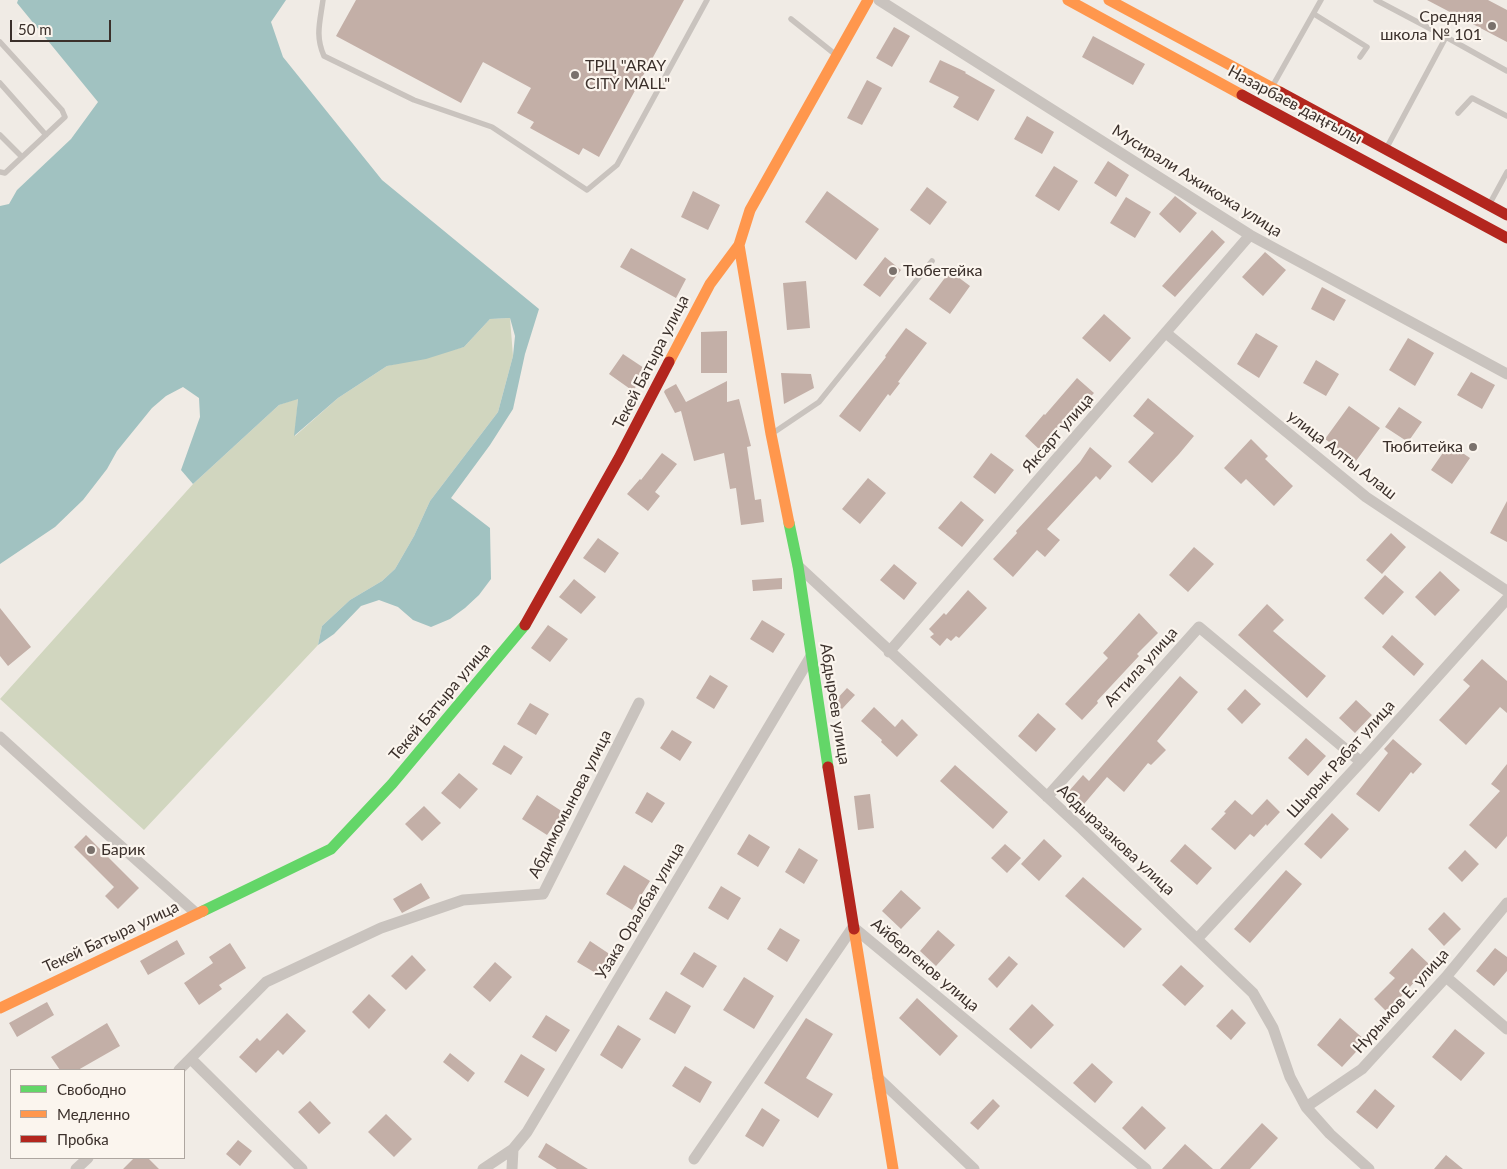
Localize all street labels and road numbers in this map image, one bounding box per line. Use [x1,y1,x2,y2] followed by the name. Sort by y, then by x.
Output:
[1225,62,1365,148] street label: Назарбаев даңғылы
[1108,121,1286,241] street label: Мусирали Ажикожа улица
[609,292,693,432] street label: Текей Батыра улица
[1018,389,1098,477] street label: Яксарт улица
[1284,406,1400,504] street label: улица Алты Алаш
[1100,623,1182,711] street label: Аттила улица
[385,639,495,765] street label: Текей Батыра улица
[816,642,854,766] street label: Абдыреев улица
[1283,696,1399,822] street label: Шырык Рабат улица
[524,727,616,881] street label: Абдимомынова улица
[1053,781,1179,899] street label: Абдыразакова улица
[592,839,688,983] street label: Узака Оралбая улица
[40,897,182,977] street label: Текей Батыра улица
[867,914,983,1016] street label: Айбергенов улица
[1349,945,1453,1057] street label: Нурымов Е. улица

